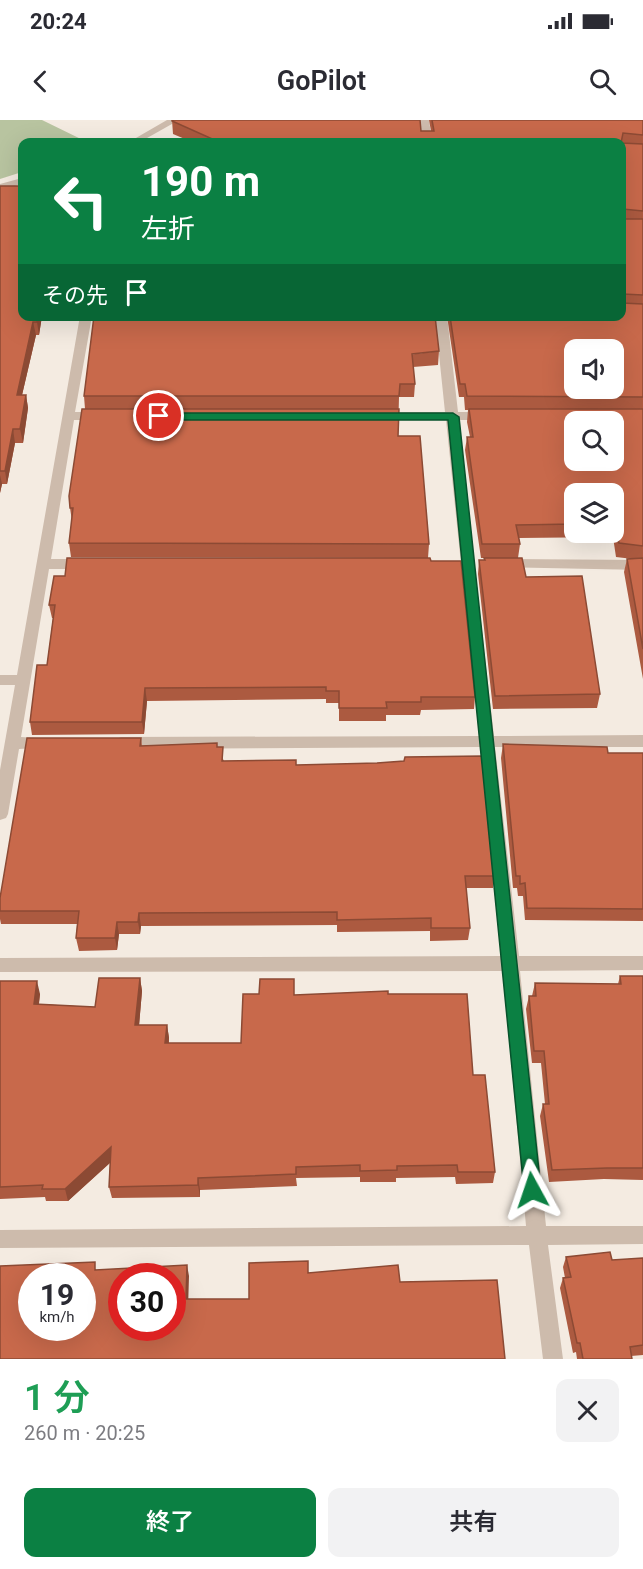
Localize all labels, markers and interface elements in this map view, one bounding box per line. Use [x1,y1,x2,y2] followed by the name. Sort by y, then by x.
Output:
[30,9,87,34] text: 20:24
[24,65,57,98] icon: back
[277,65,366,97] text: GoPilot
[586,65,619,98] icon: search
[141,157,260,206] text: 190 m
[42,162,120,240] icon: left
[141,213,195,245] text: 左折
[120,276,153,309] icon: arrive
[42,283,108,308] text: その先
[564,339,624,543] map controls
[564,339,624,399] button: sound
[133,390,184,441] pin
[142,399,175,432] icon: arrive
[564,411,624,471] button: search
[564,483,624,543] button: layers
[500,1158,564,1222] position arrow
[108,1263,186,1341] speed limit sign: 30
[40,1277,74,1312] text: 19
[39,1308,75,1326] text: km/h
[24,1377,90,1419] text: 1 分
[556,1379,619,1442] button: close
[24,1421,145,1445] text: 260 m · 20:25
[24,1488,316,1557] button: 終了
[328,1488,619,1557] button: 共有

